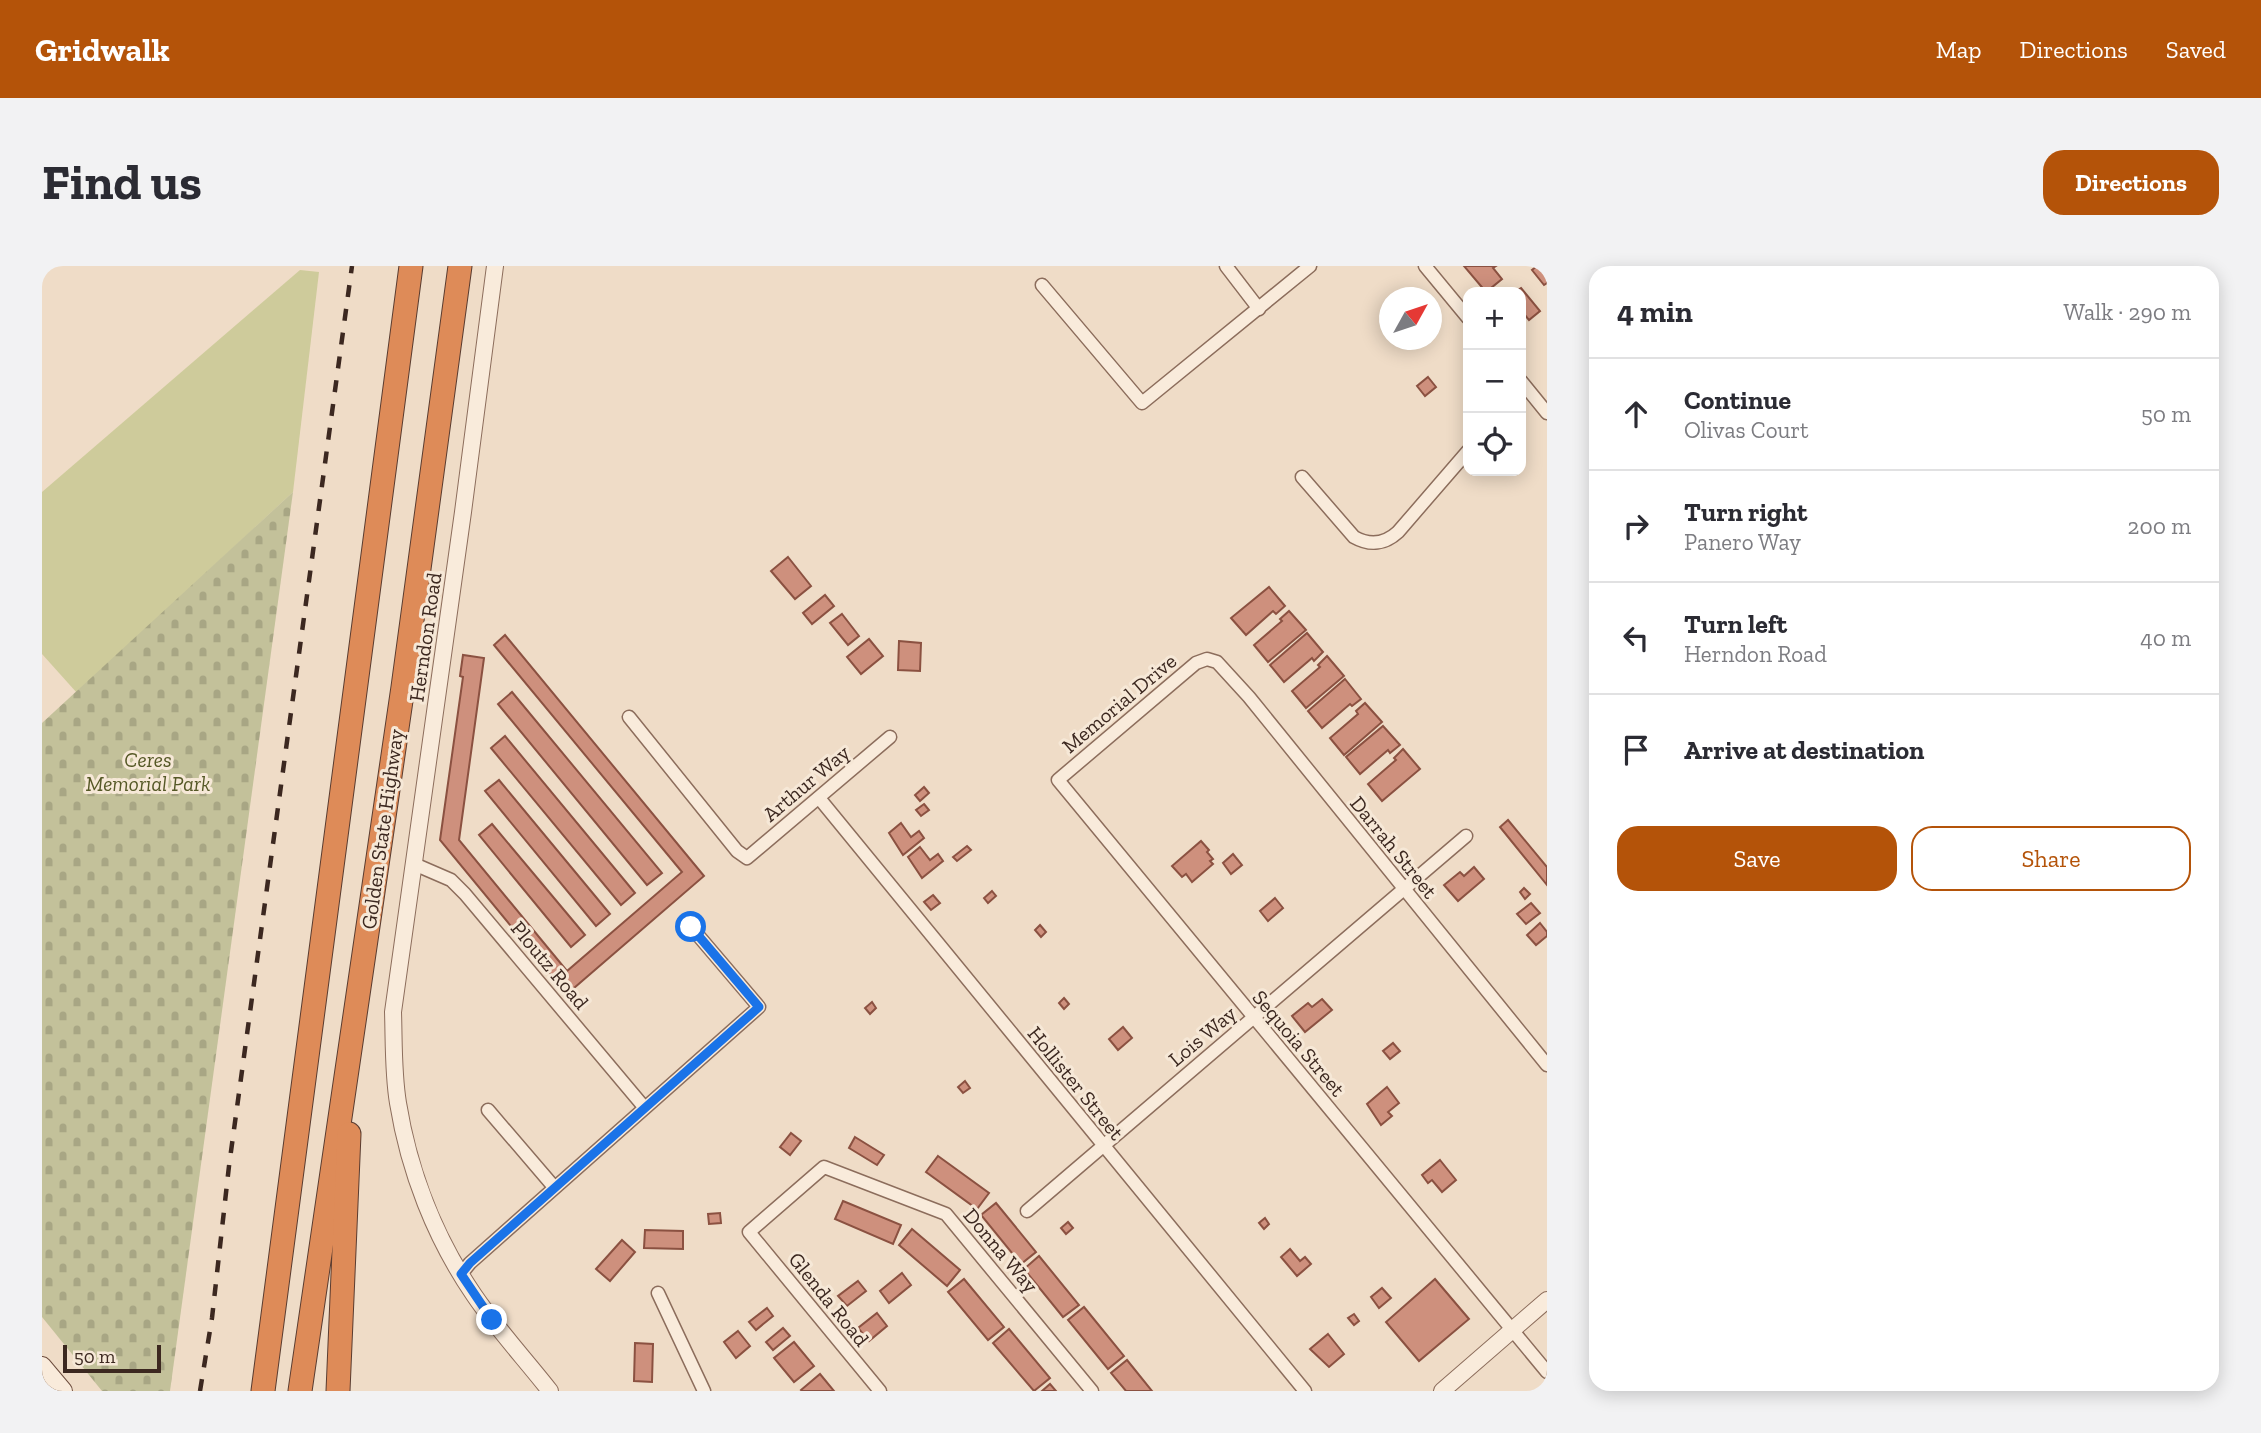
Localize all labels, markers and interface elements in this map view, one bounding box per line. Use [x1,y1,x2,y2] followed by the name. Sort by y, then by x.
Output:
[35,30,170,69] text: Gridwalk
[1936,35,1982,64] text: Map
[2020,35,2128,64] text: Directions
[2166,35,2226,64] text: Saved
[2043,150,2219,215] button: Directions
[42,153,202,212] text: Find us
[1379,287,1442,350] north arrow
[1463,287,1526,476] map controls
[1463,287,1526,350] button: +
[1617,294,1693,330] text: 4 min
[2063,298,2191,326] text: Walk · 290 m
[1463,350,1526,413] button: −
[1684,384,1791,416] text: Continue
[1617,395,1655,433] icon: ahead
[2141,400,2191,428] text: 50 m
[1463,413,1526,476] button: locate
[1684,416,1809,444] text: Olivas Court
[1684,496,1807,528] text: Turn right
[1617,507,1655,545] icon: right
[2128,512,2191,540] text: 200 m
[1684,528,1801,556] text: Panero Way
[404,570,447,703] street label: Herndon Road
[1684,608,1787,640] text: Turn left
[1617,619,1655,657] icon: left
[2140,624,2191,652] text: 40 m
[1684,640,1827,668] text: Herndon Road
[1057,648,1181,758] street label: Memorial Drive
[356,727,408,931] street label: Golden State Highway
[1617,731,1655,769] icon: arrive
[1684,734,1924,766] text: Arrive at destination
[758,739,855,826] street label: Arthur Way
[86,747,210,796] park label: Ceres Memorial Park
[1345,791,1443,903] street label: Darrah Street
[1617,826,1897,891] button: Save
[1911,826,2191,891] button: Share
[675,911,706,942] route start
[506,916,594,1015] street label: Ploutz Road
[1247,985,1351,1101] street label: Sequoia Street
[1163,1000,1241,1071] street label: Lois Way
[1023,1021,1129,1145] street label: Hollister Street
[958,1203,1044,1298] street label: Donna Way
[784,1247,875,1351] street label: Glenda Road
[476,1304,507,1335] route end
[63,1342,161,1374] scale bar
[74,1345,115,1368] text: 50 m

